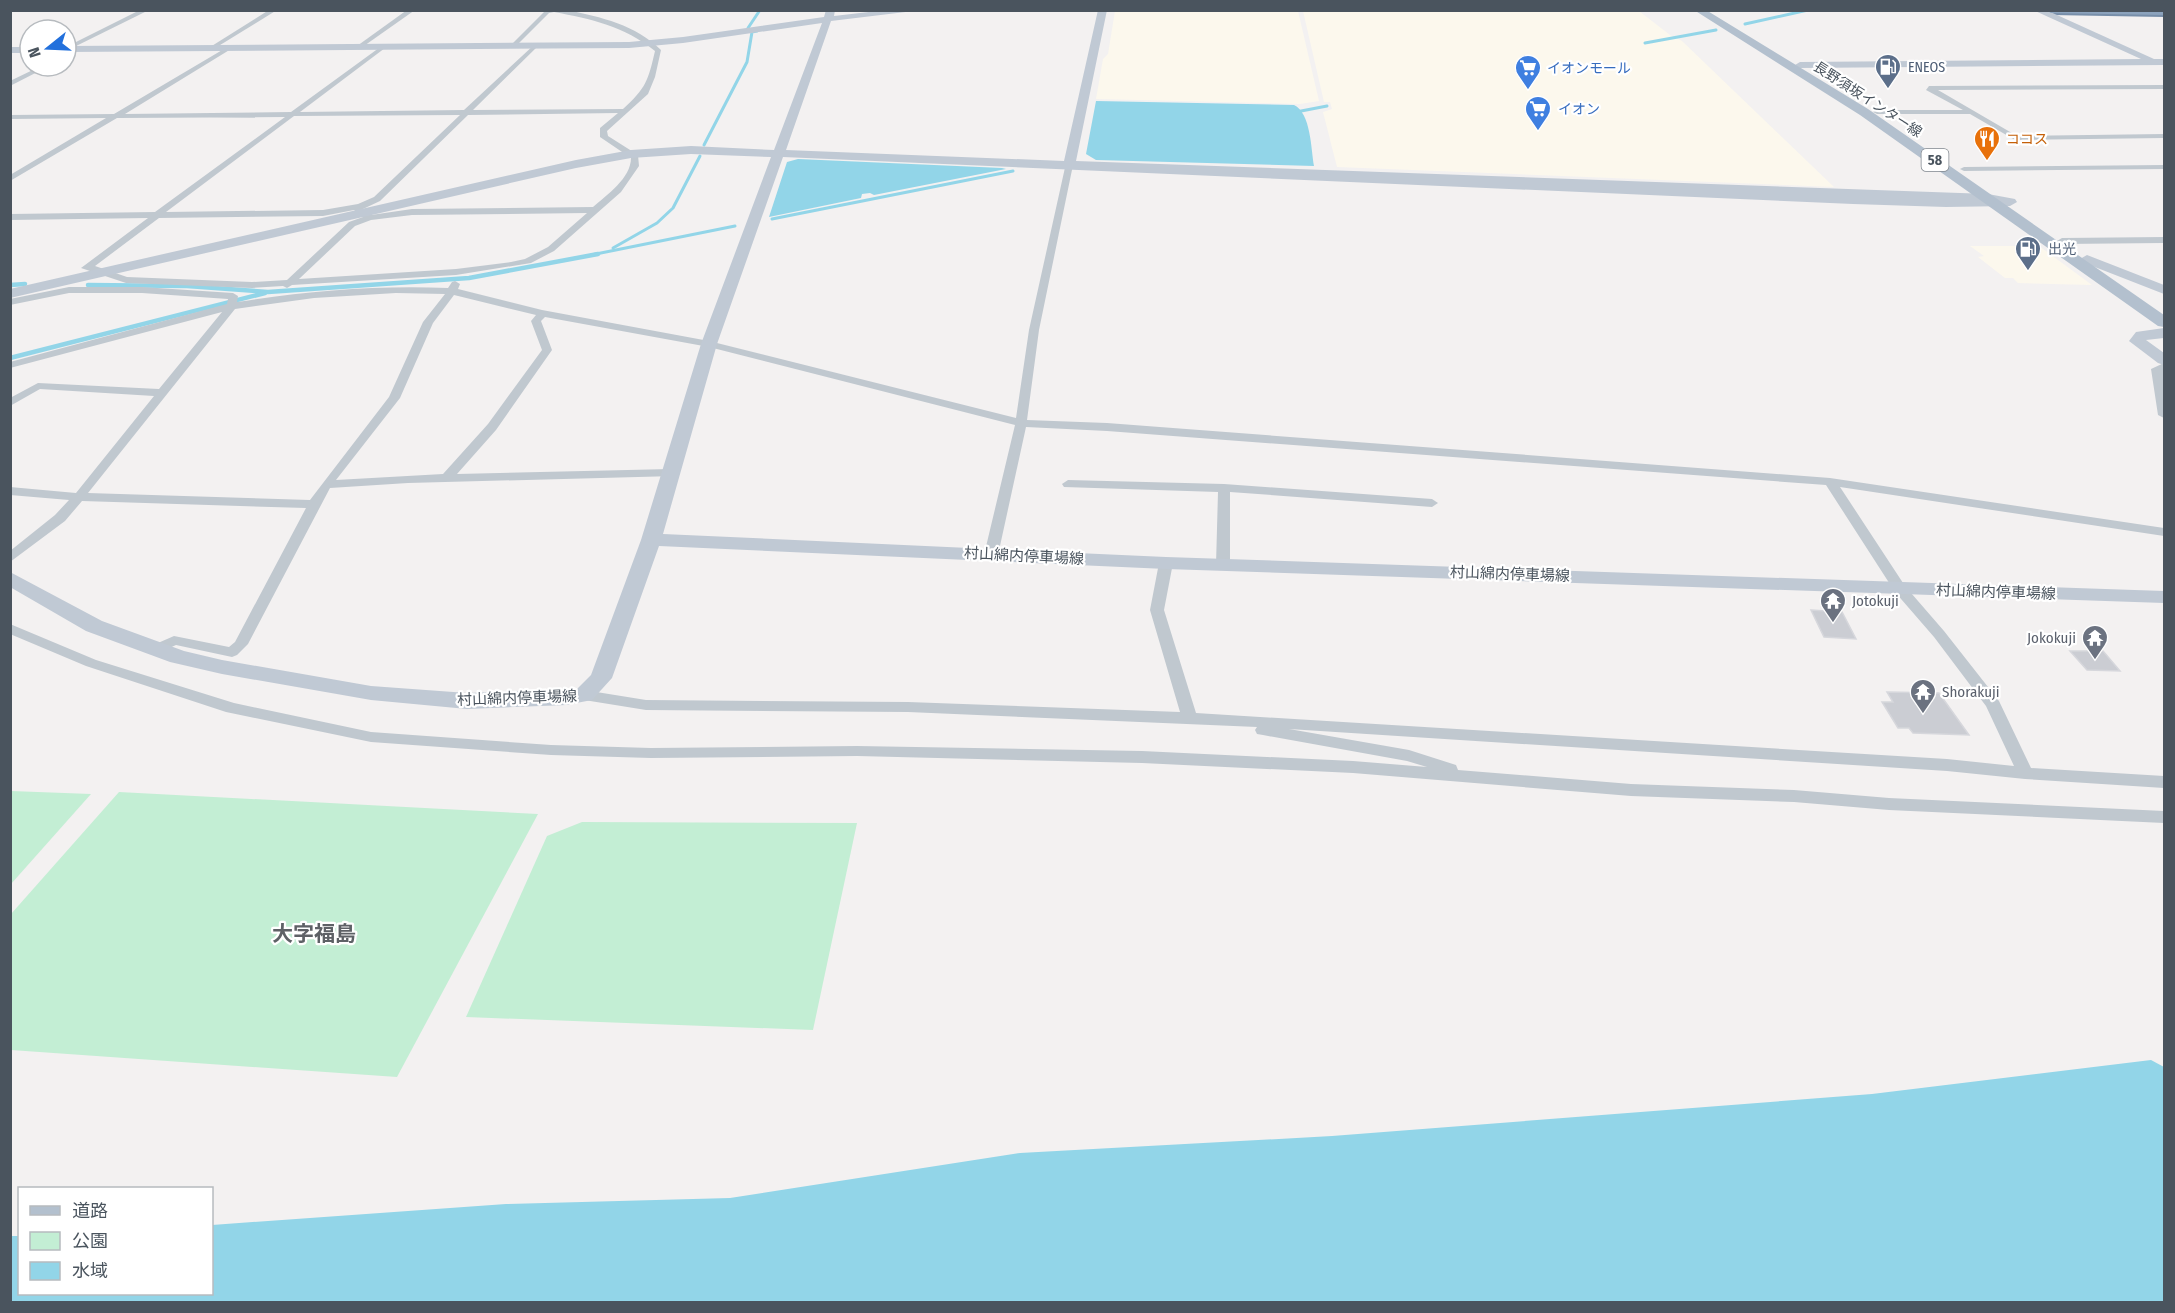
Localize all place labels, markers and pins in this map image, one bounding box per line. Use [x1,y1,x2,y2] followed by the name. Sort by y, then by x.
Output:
[1873,52,1903,90] fuel station icon: ENEOS
[1513,53,1543,91] supermarket icon: イオンモール
[1908,59,1945,76] place label: ENEOS
[1547,60,1631,77] place label: イオンモール
[1523,94,1553,132] supermarket icon: イオン
[1558,101,1600,118] place label: イオン
[1972,124,2002,162] restaurant icon: ココス
[2006,131,2048,148] place label: ココス
[2013,234,2043,272] fuel station icon: 出光
[2048,241,2076,258] place label: 出光
[1818,586,1848,624] temple icon: Jotokuji
[1852,592,1899,610] place label: Jotokuji
[2080,623,2110,661] temple icon: Jokokuji
[2027,629,2076,647] place label: Jokokuji
[1908,677,1938,715] temple icon: Shorakuji
[1942,683,2000,701] place label: Shorakuji

